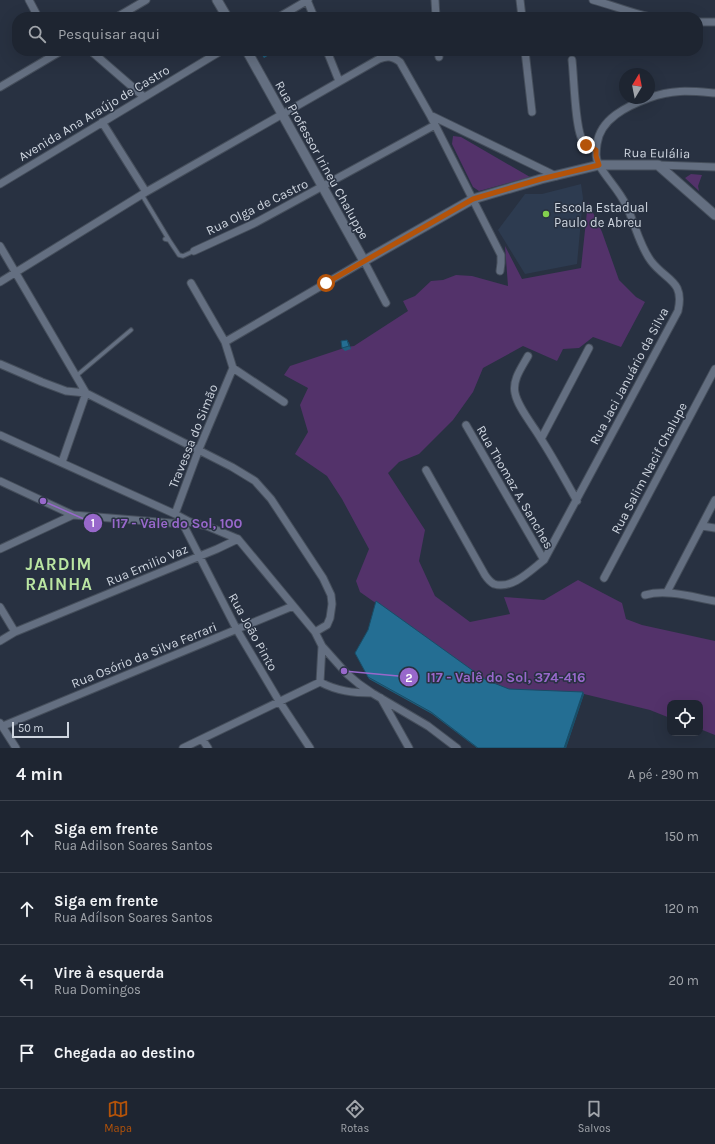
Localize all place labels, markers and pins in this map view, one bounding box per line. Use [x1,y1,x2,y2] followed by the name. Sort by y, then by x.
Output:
[554,200,648,230] place label: Escola Estadual Paulo de Abreu
[541,209,551,219] marker: Escola Estadual Paulo de Abreu
[83,510,250,536] callout: I17 - Vale do Sol, 100
[399,664,594,690] callout: I17 - Valê do Sol, 374-416

